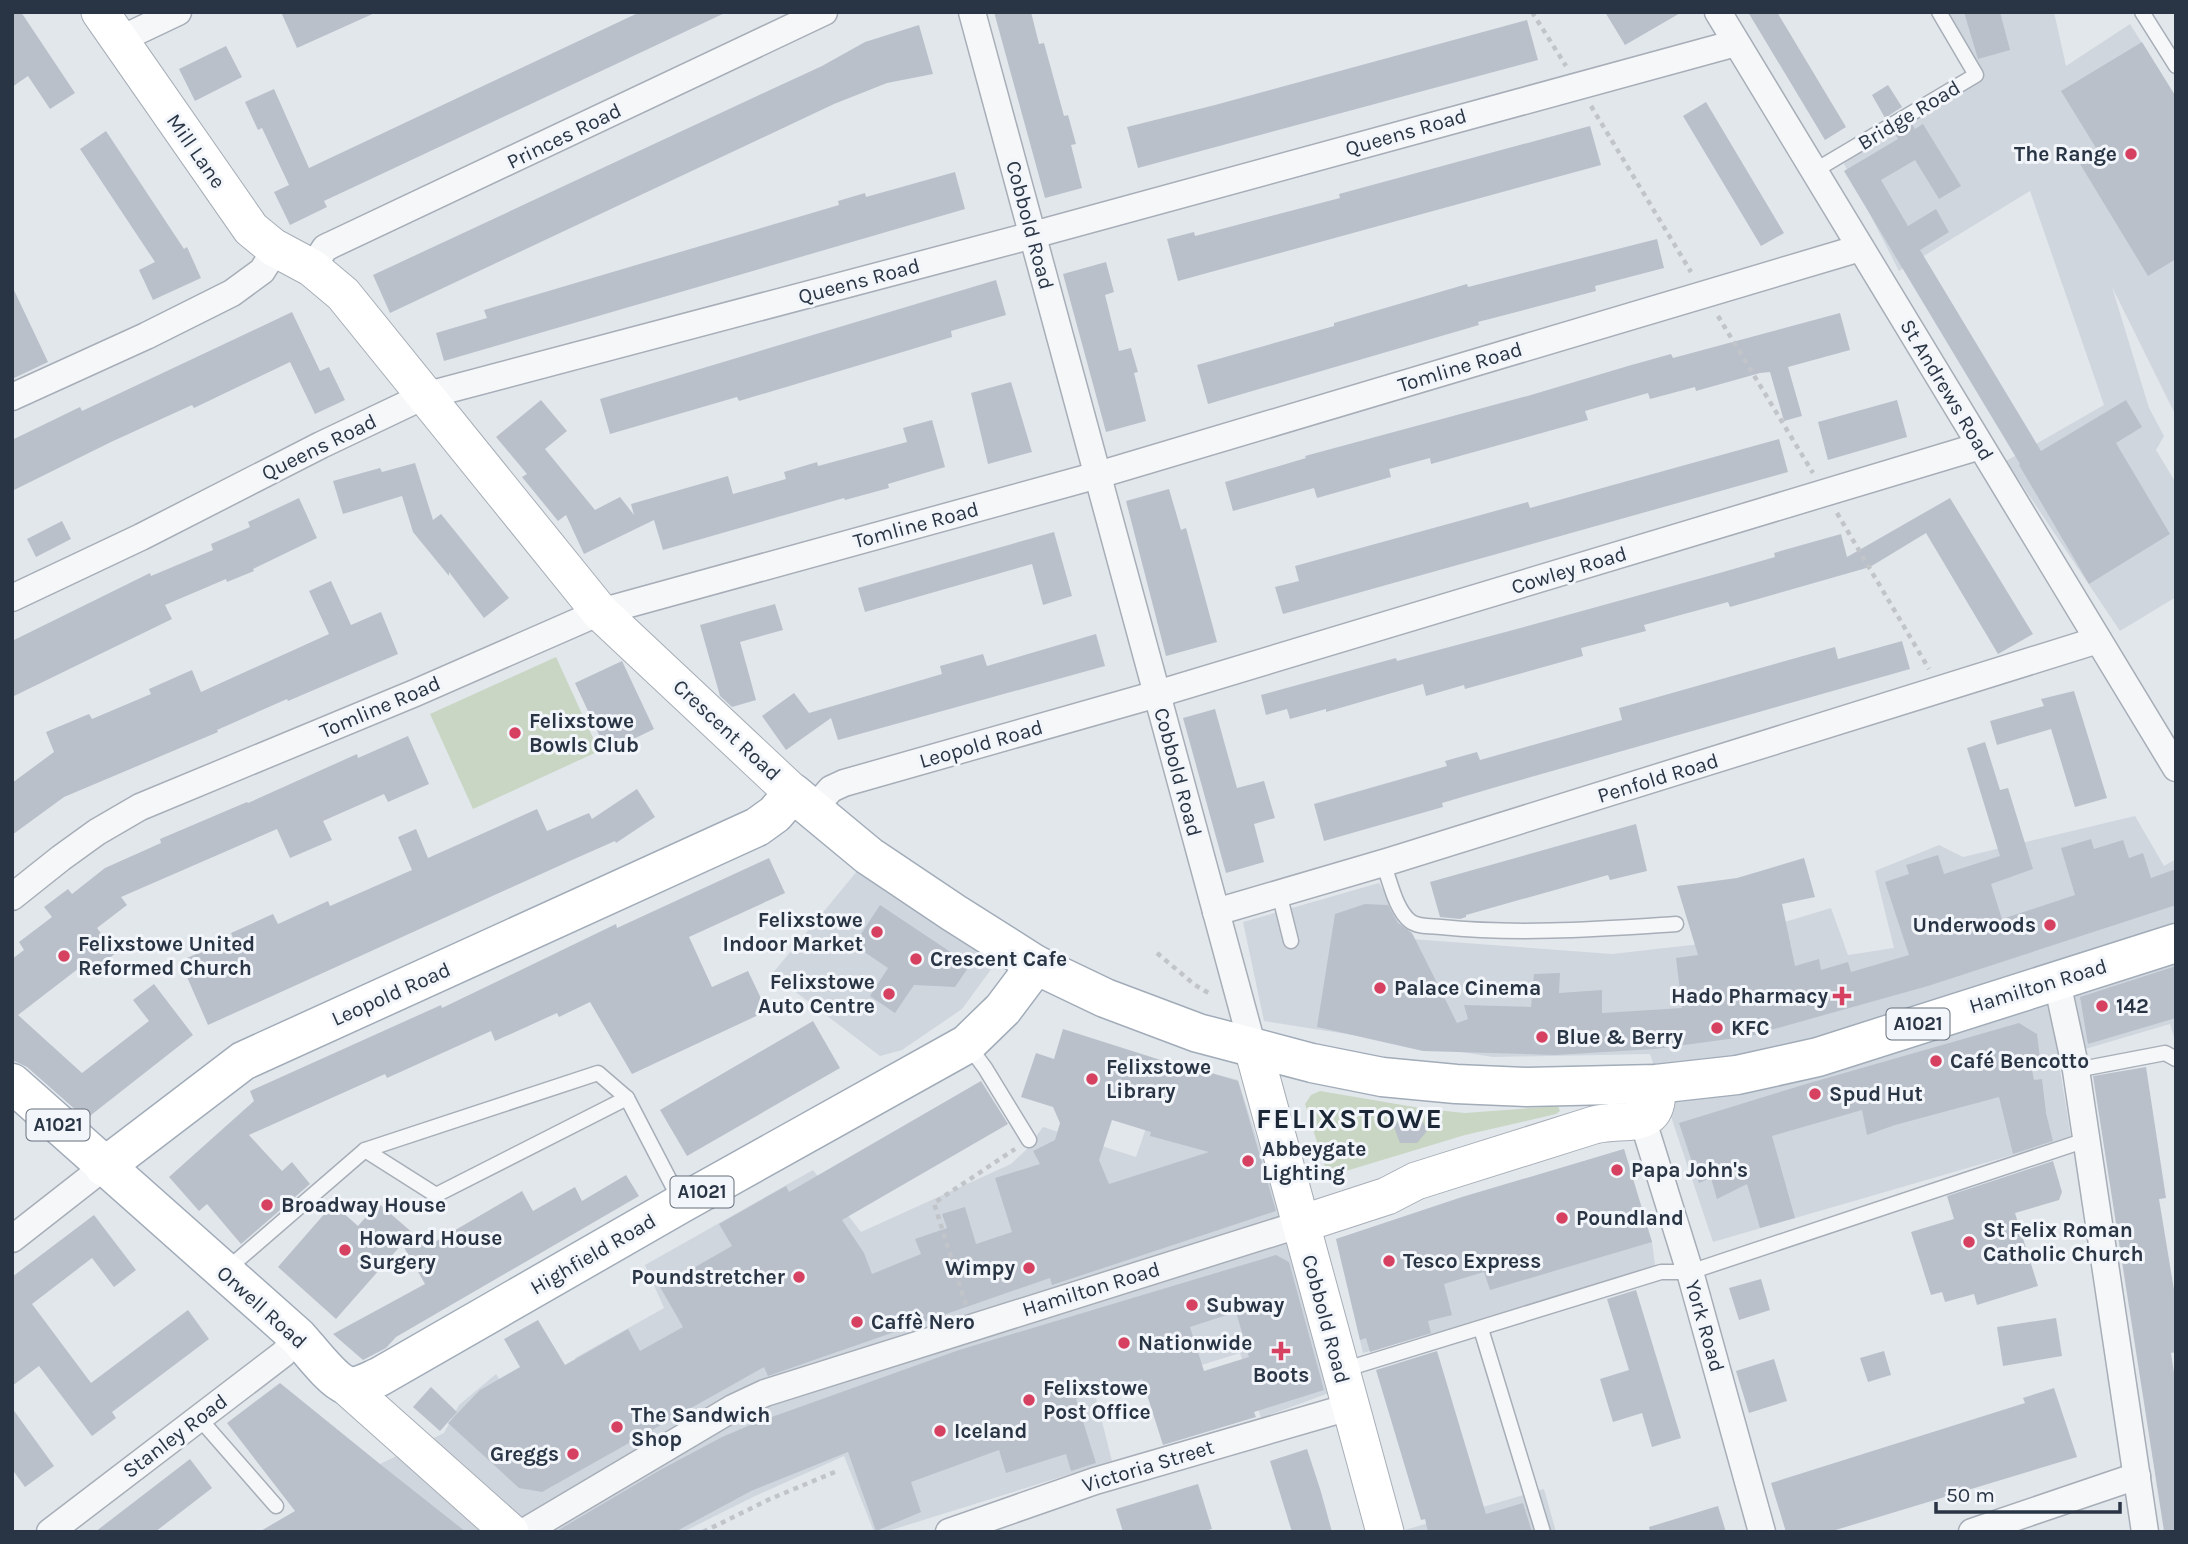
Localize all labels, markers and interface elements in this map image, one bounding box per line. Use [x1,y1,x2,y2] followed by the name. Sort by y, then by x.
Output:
[1853,75,1965,155] street label: Bridge Road
[503,98,625,174] street label: Princes Road
[1343,103,1469,161] street label: Queens Road
[162,109,230,193] street label: Mill Lane
[2014,142,2117,166] place label: The Range
[2123,146,2139,162] marker: The Range
[1001,158,1059,292] street label: Cobbold Road
[796,253,922,309] street label: Queens Road
[1895,315,1999,465] street label: St Andrews Road
[1395,337,1525,397] street label: Tomline Road
[258,409,380,485] street label: Queens Road
[851,497,981,553] street label: Tomline Road
[1508,541,1630,599] street label: Cowley Road
[316,671,444,743] street label: Tomline Road
[668,674,786,786] street label: Crescent Road
[1149,705,1207,839] street label: Cobbold Road
[529,709,639,757] place label: Felixstowe Bowls Club
[916,715,1046,773] street label: Leopold Road
[507,725,523,741] marker: Felixstowe Bowls Club
[1595,748,1721,808] street label: Penfold Road
[723,908,863,956] place label: Felixstowe Indoor Market
[1912,913,2036,937] place label: Underwoods
[2042,917,2058,933] marker: Underwoods
[869,924,885,940] marker: Felixstowe Indoor Market
[78,932,255,980] place label: Felixstowe United Reformed Church
[930,947,1067,971] place label: Crescent Cafe
[56,948,72,964] marker: Felixstowe United Reformed Church
[908,951,924,967] marker: Crescent Cafe
[1966,954,2110,1018] street label: Hamilton Road
[328,957,454,1031] street label: Leopold Road
[758,970,875,1018] place label: Felixstowe Auto Centre
[1394,976,1541,1000] place label: Palace Cinema
[1372,980,1388,996] marker: Palace Cinema
[1671,984,1828,1008] place label: Hado Pharmacy
[881,986,897,1002] marker: Felixstowe Auto Centre
[1834,988,1850,1004] marker: Hado Pharmacy
[2116,994,2149,1018] place label: 142
[2094,998,2110,1014] marker: 142
[1886,1008,1950,1040] road number: A1021
[1731,1016,1770,1040] place label: KFC
[1709,1020,1725,1036] marker: KFC
[1556,1025,1683,1049] place label: Blue & Berry
[1534,1029,1550,1045] marker: Blue & Berry
[1950,1049,2089,1073] place label: Café Bencotto
[1928,1053,1944,1069] marker: Café Bencotto
[1106,1055,1211,1103] place label: Felixstowe Library
[1084,1071,1100,1087] marker: Felixstowe Library
[1829,1082,1923,1106] place label: Spud Hut
[1807,1086,1823,1102] marker: Spud Hut
[1256,1102,1444,1135] district label: FELIXSTOWE
[27,1110,90,1140] road number: A1021
[1262,1137,1366,1185] place label: Abbeygate Lighting
[1240,1153,1256,1169] marker: Abbeygate Lighting
[1631,1158,1748,1182] place label: Papa John's
[1609,1162,1625,1178] marker: Papa John's
[670,1176,734,1208] road number: A1021
[281,1193,446,1217] place label: Broadway House
[259,1197,275,1213] marker: Broadway House
[1576,1206,1684,1230] place label: Poundland
[526,1208,660,1300] street label: Highfield Road
[1554,1210,1570,1226] marker: Poundland
[1983,1218,2144,1266] place label: St Felix Roman Catholic Church
[359,1226,502,1274] place label: Howard House Surgery
[1961,1234,1977,1250] marker: St Felix Roman Catholic Church
[337,1242,353,1258] marker: Howard House Surgery
[1403,1249,1541,1273] place label: Tesco Express
[1297,1252,1355,1386] street label: Cobbold Road
[1381,1253,1397,1269] marker: Tesco Express
[945,1256,1015,1280] place label: Wimpy
[1019,1257,1163,1321] street label: Hamilton Road
[1021,1260,1037,1276] marker: Wimpy
[212,1261,312,1353] street label: Orwell Road
[631,1265,786,1289] place label: Poundstretcher
[791,1269,807,1285] marker: Poundstretcher
[1680,1277,1730,1375] street label: York Road
[1206,1293,1285,1317] place label: Subway
[1184,1297,1200,1313] marker: Subway
[871,1310,975,1334] place label: Caffè Nero
[849,1314,865,1330] marker: Caffè Nero
[1138,1331,1252,1355] place label: Nationwide
[1116,1335,1132,1351] marker: Nationwide
[1273,1343,1289,1359] marker: Boots
[1253,1363,1309,1387] place label: Boots
[1043,1376,1151,1424] place label: Felixstowe Post Office
[118,1389,232,1483] street label: Stanley Road
[1021,1392,1037,1408] marker: Felixstowe Post Office
[631,1403,770,1451] place label: The Sandwich Shop
[609,1419,625,1435] marker: The Sandwich Shop
[954,1419,1027,1443] place label: Iceland
[932,1423,948,1439] marker: Iceland
[1079,1435,1217,1497] street label: Victoria Street
[490,1442,559,1466] place label: Greggs
[565,1446,581,1462] marker: Greggs
[1936,1470,2120,1514] scale bar
[1946,1483,1995,1507] text: 50 m

